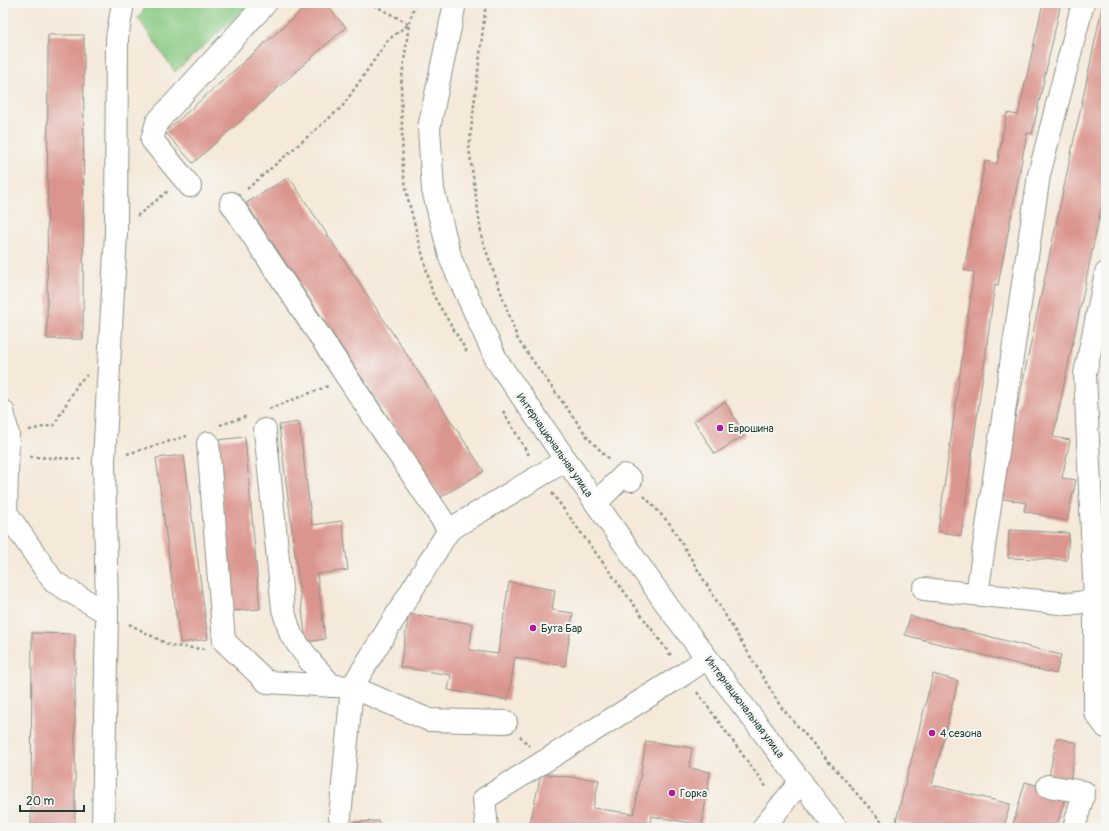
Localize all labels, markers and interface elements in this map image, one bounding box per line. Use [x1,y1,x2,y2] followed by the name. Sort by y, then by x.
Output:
[514,391,595,500] street label: Интернациональная улица
[728,422,774,435] place label: Еврошина
[715,423,725,433] marker: Еврошина
[541,622,582,635] place label: Бута Бар
[528,623,538,633] marker: Бута Бар
[702,654,787,761] street label: Интернациональная улица
[940,727,982,740] place label: 4 сезона
[927,728,937,738] marker: 4 сезона
[20,787,84,813] scale bar
[680,787,707,800] place label: Горка
[667,788,677,798] marker: Горка
[26,794,55,809] text: 20 m

